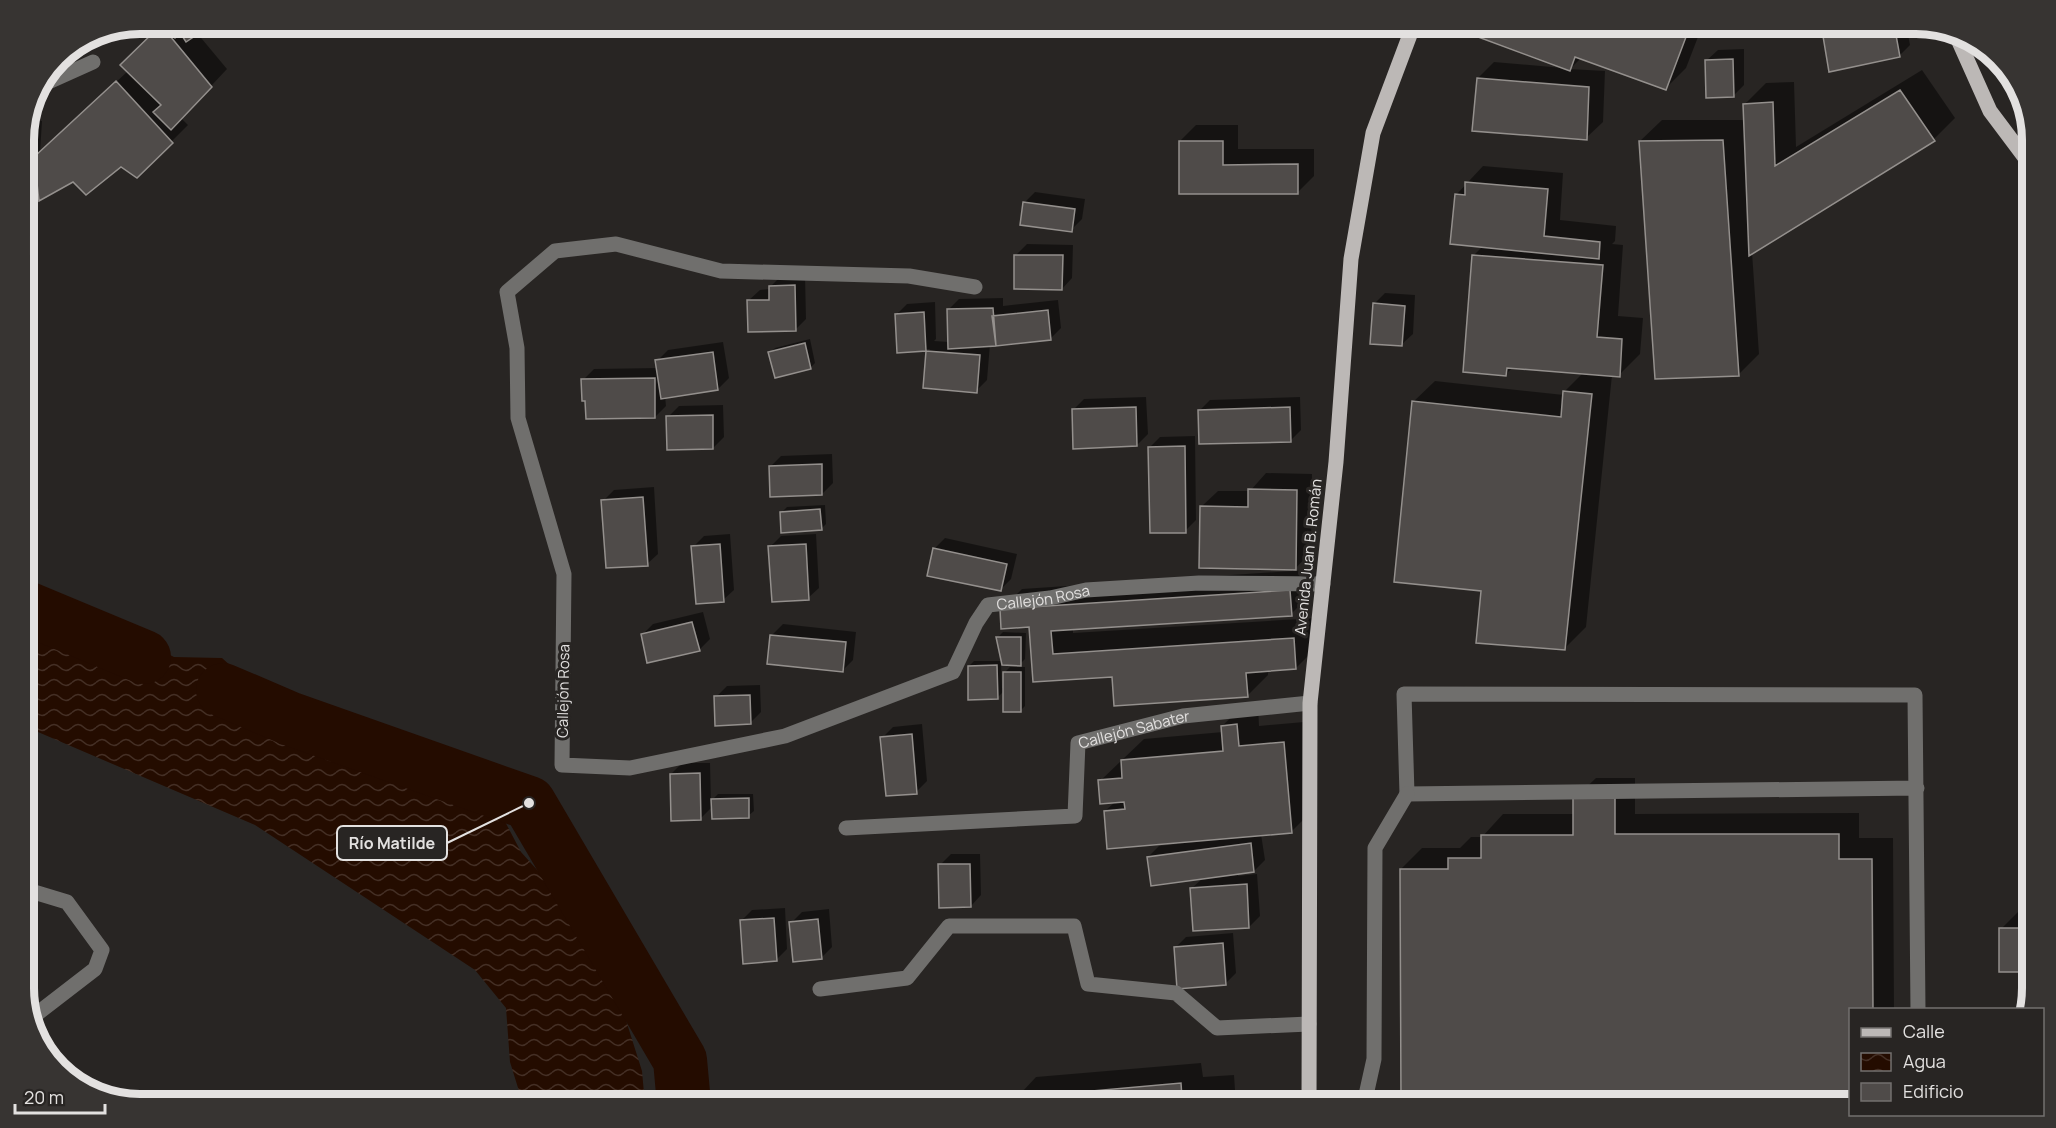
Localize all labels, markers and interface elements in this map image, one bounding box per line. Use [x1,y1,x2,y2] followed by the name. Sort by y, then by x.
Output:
[1289,478,1327,636] street label: Avenida Juan B. Román
[995,579,1092,614] street label: Callejón Rosa
[552,644,574,738] street label: Callejón Rosa
[1076,705,1191,753] street label: Callejón Sabater
[337,826,447,860] callout: Río Matilde
[349,832,436,854] text: Río Matilde
[1849,1008,2044,1116] legend
[1903,1019,1945,1043] text: Calle
[1903,1049,1946,1073] text: Agua
[15,1077,105,1115] scale bar
[1903,1079,1964,1103] text: Edificio
[24,1085,64,1109] text: 20 m

